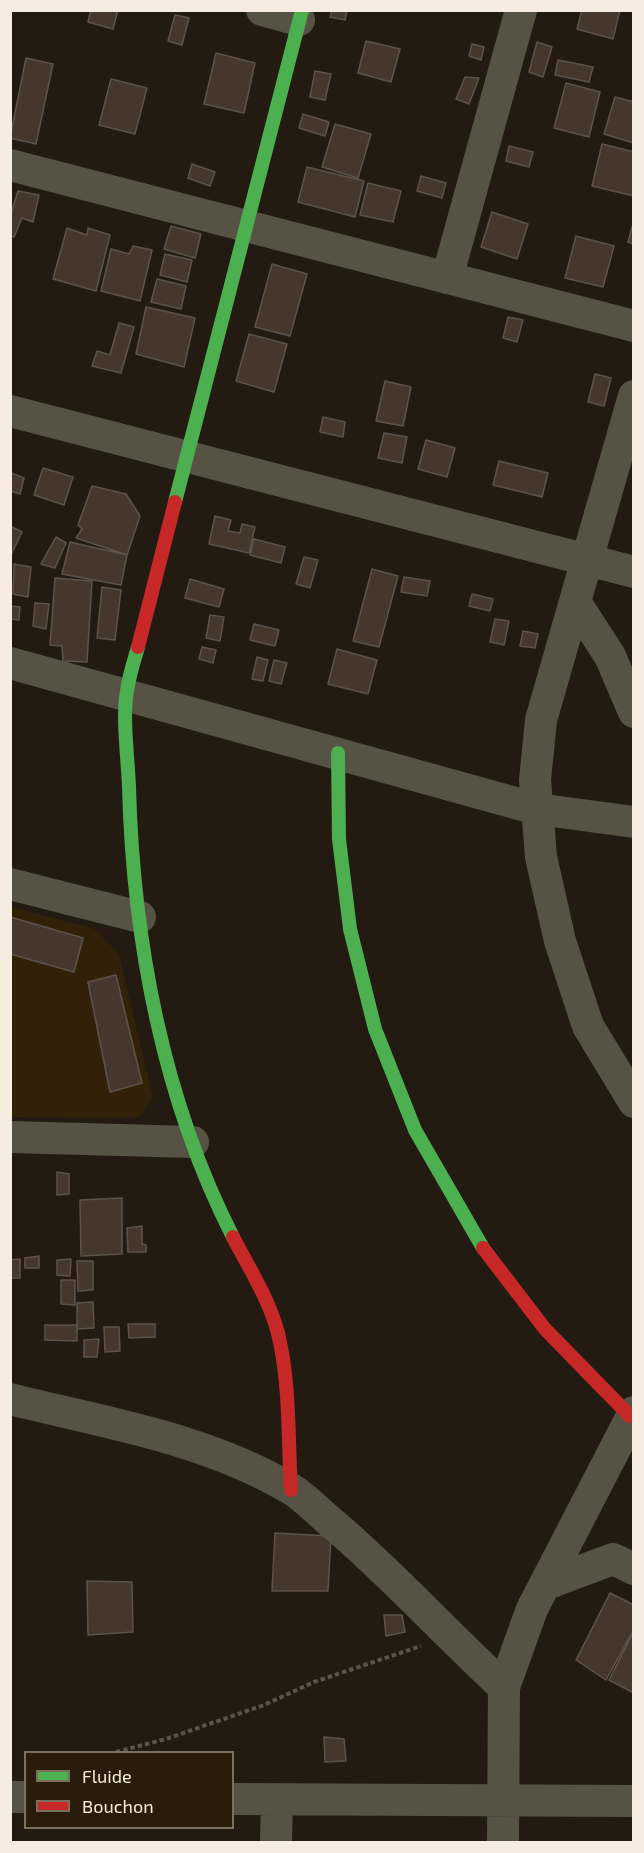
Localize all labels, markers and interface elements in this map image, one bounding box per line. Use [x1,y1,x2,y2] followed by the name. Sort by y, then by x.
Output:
[24,1751,234,1829] legend
[82,1765,132,1787] text: Fluide
[82,1795,154,1817] text: Bouchon

